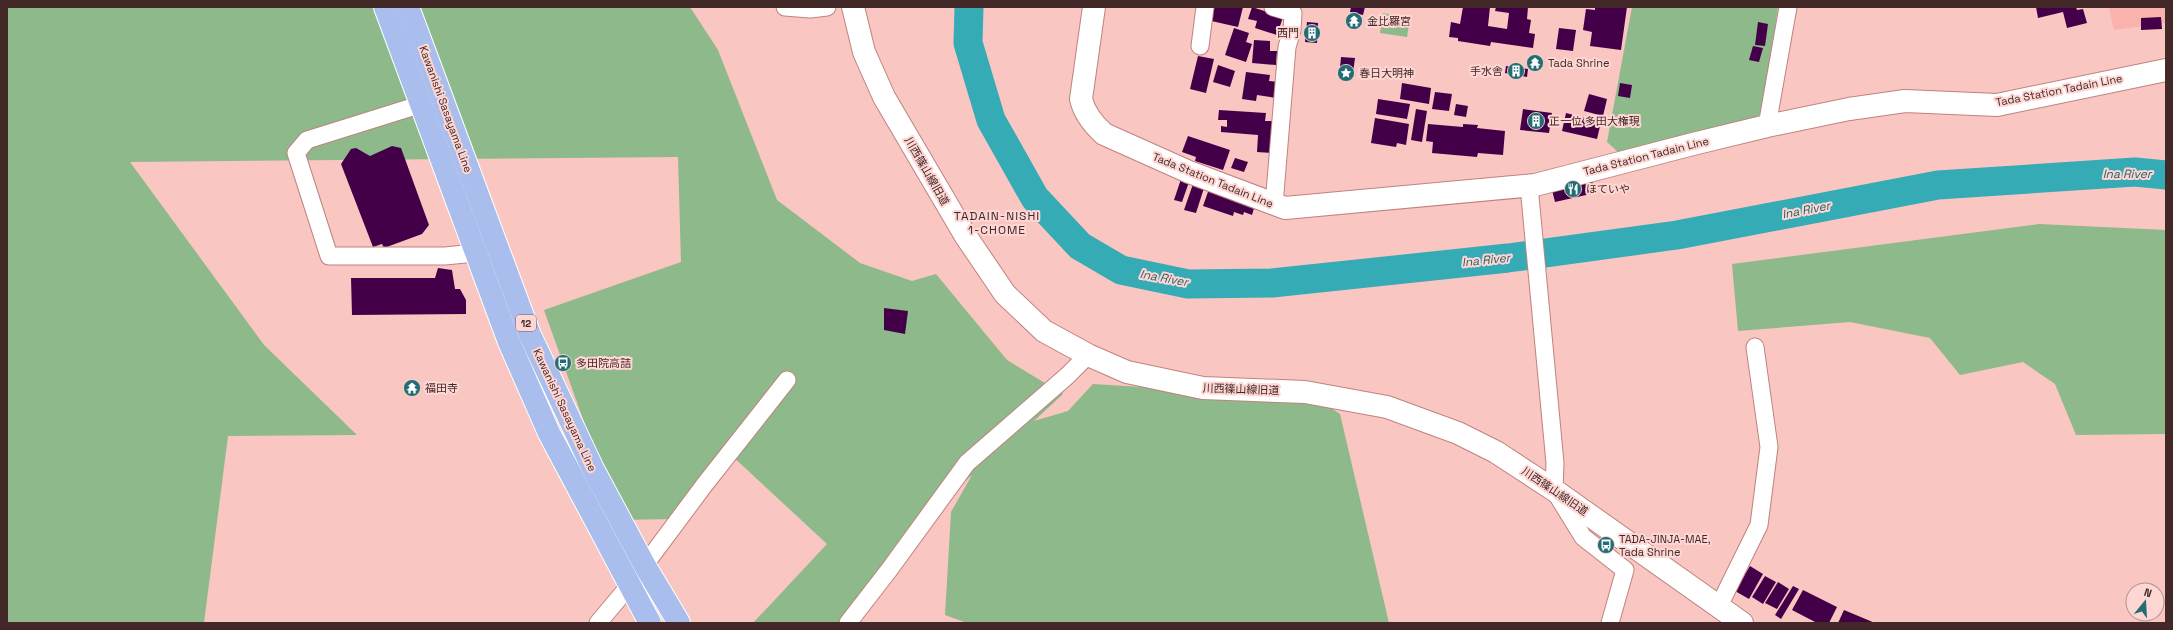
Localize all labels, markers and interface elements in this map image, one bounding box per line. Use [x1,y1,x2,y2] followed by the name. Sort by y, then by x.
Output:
[1344,11,1364,31] temple icon: 金比羅宮
[1367,14,1411,28] place label: 金比羅宮
[1302,23,1322,43] building icon: 西門
[1277,26,1299,40] place label: 西門
[416,44,476,174] street label: Kawanishi Sasayama Line
[1525,53,1545,73] temple icon: Tada Shrine
[1548,56,1610,70] place label: Tada Shrine
[1506,61,1526,81] building icon: 手水舎
[1336,63,1356,83] place icon: 春日大明神
[1470,64,1503,78] place label: 手水舎
[1359,66,1414,80] place label: 春日大明神
[1994,71,2124,109] street label: Tada Station Tadain Line
[1526,111,1546,131] building icon: 正一位 多田大権現
[1549,114,1640,128] place label: 正一位 多田大権現
[902,134,952,208] street label: 川西篠山線旧道
[1582,134,1710,178] street label: Tada Station Tadain Line
[1151,149,1275,211] street label: Tada Station Tadain Line
[2103,166,2153,182] water label: Ina River
[1563,179,1583,199] restaurant icon: ほていや
[1586,182,1630,196] place label: ほていや
[1781,197,1833,222] water label: Ina River
[954,208,1040,238] district label: TADAIN-NISHI 1-CHOME
[1461,249,1512,270] water label: Ina River
[1139,266,1191,290] water label: Ina River
[516,315,536,331] road number: 12
[530,346,600,474] street label: Kawanishi Sasayama Line
[553,353,573,373] bus stop icon: 多田院高詰
[576,356,631,370] place label: 多田院高詰
[402,378,422,398] temple icon: 福田寺
[425,381,458,395] place label: 福田寺
[1202,381,1280,397] street label: 川西篠山線旧道
[1519,464,1591,518] street label: 川西篠山線旧道
[1619,532,1711,559] place label: TADA-JINJA-MAE, Tada Shrine
[1596,535,1616,555] bus stop icon: TADA-JINJA-MAE, Tada Shrine
[2125,582,2165,622] north arrow
[2142,585,2154,600] text: N

